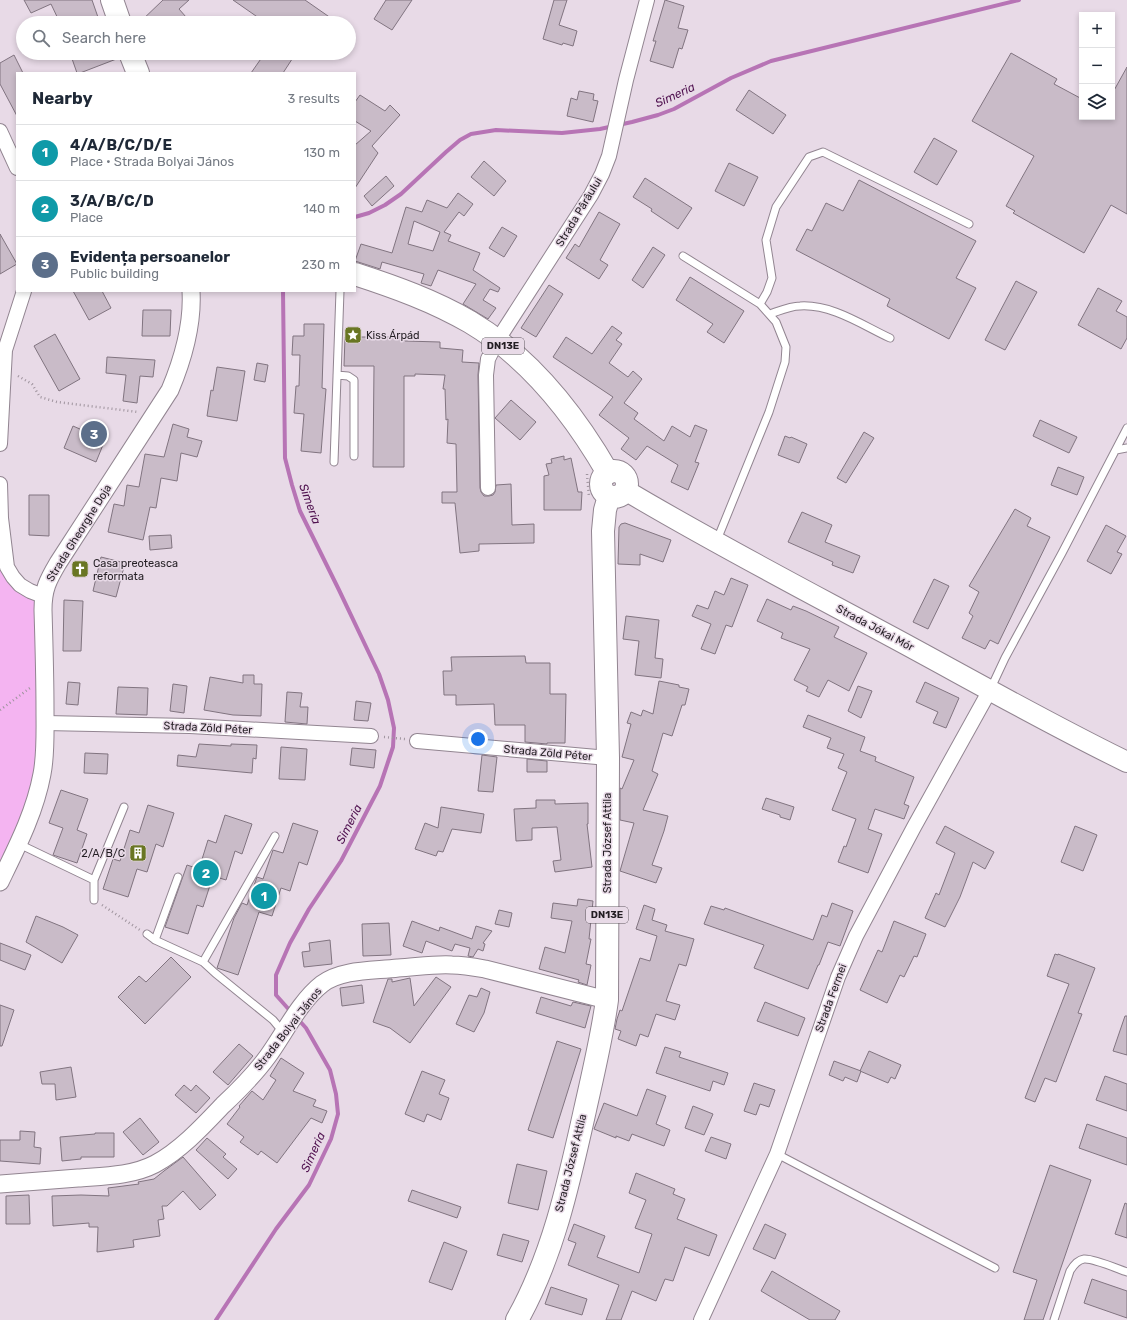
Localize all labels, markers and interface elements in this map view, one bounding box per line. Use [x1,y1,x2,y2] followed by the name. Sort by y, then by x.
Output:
[1079,12,1115,120] map controls
[1079,12,1115,48] button: +
[16,16,356,60] search box
[30,27,52,49] icon: search
[62,29,146,47] text: Search here
[1079,48,1115,84] button: −
[653,80,697,110] water label: Simeria
[1079,84,1115,120] button: layers
[32,88,93,108] text: Nearby
[288,91,340,106] text: 3 results
[70,136,172,154] text: 4/A/B/C/D/E
[42,145,48,160] text: 1
[304,145,340,160] text: 130 m
[70,154,234,169] text: Place · Strada Bolyai János
[553,175,605,249] street label: Strada Pârâului
[70,192,154,210] text: 3/A/B/C/D
[41,201,49,216] text: 2
[303,201,340,216] text: 140 m
[70,210,103,225] text: Place
[70,248,230,266] text: Evidența persoanelor
[41,257,49,272] text: 3
[302,257,340,272] text: 230 m
[70,266,159,281] text: Public building
[343,325,363,345] place icon: Kiss Árpád
[366,329,420,342] place label: Kiss Árpád
[482,338,524,354] road number: DN13E
[81,419,107,449] pin: 3
[44,482,114,584] street label: Strada Gheorghe Doja
[296,482,324,526] water label: Simeria
[93,557,178,583] place label: Casa preoteasca reformata
[70,559,90,579] church icon: Casa preoteasca reformata
[834,602,917,654] street label: Strada Jókai Mór
[163,719,254,737] street label: Strada Zöld Péter
[468,729,488,749] your location
[503,743,594,763] street label: Strada Zöld Péter
[601,793,614,893] street label: Strada József Attila
[333,802,365,846] water label: Simeria
[128,843,148,863] building icon: 2/A/B/C
[81,847,125,860] place label: 2/A/B/C
[193,858,219,888] pin: 2
[251,881,277,911] pin: 1
[586,907,628,923] road number: DN13E
[813,962,849,1034] street label: Strada Fermei
[252,985,325,1073] street label: Strada Bolyai János
[553,1113,589,1213] street label: Strada József Attila
[298,1130,328,1174] water label: Simeria

